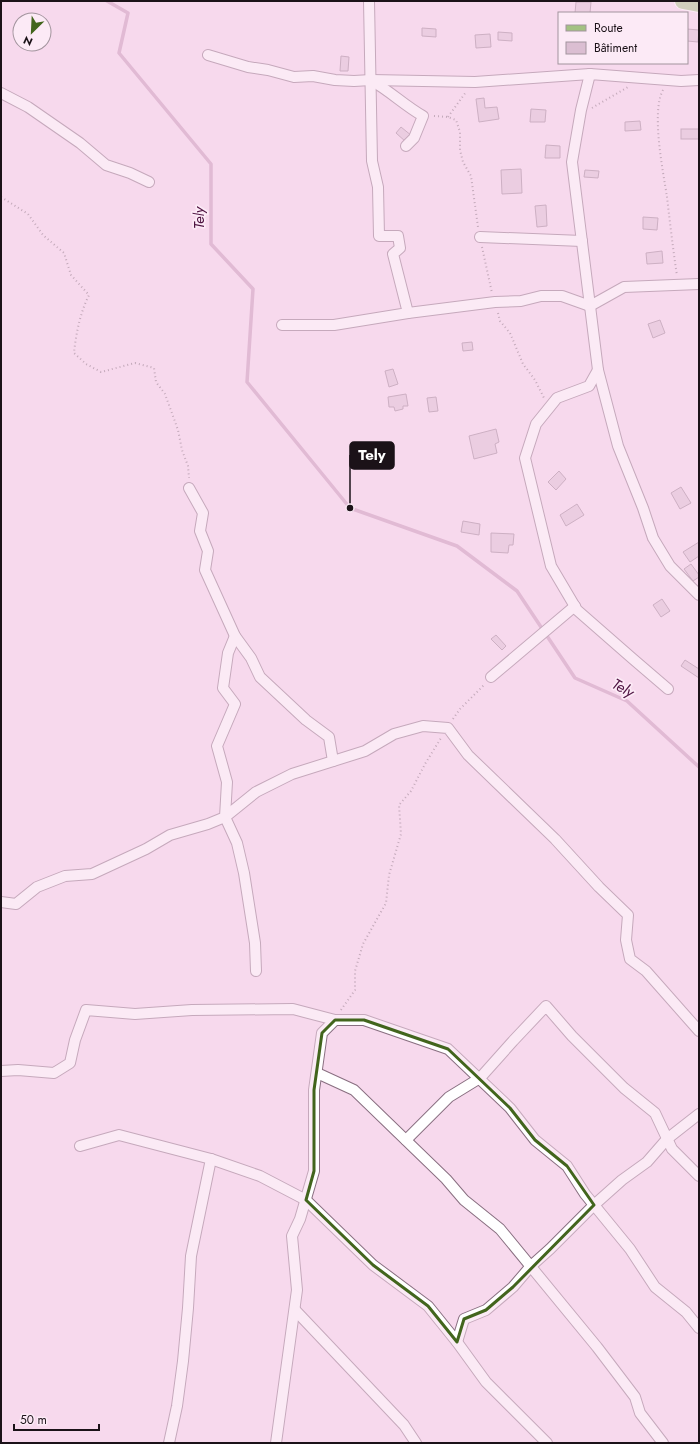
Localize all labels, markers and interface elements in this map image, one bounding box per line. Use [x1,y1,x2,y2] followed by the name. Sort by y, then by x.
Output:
[12,12,52,52] north arrow
[558,12,688,64] legend
[594,19,623,37] text: Route
[21,32,35,50] text: N
[594,39,637,57] text: Bâtiment
[188,205,210,229] water label: Tely
[350,442,394,469] callout: Tely
[358,444,386,466] text: Tely
[608,673,640,704] water label: Tely
[14,1406,99,1432] scale bar
[20,1411,47,1429] text: 50 m

